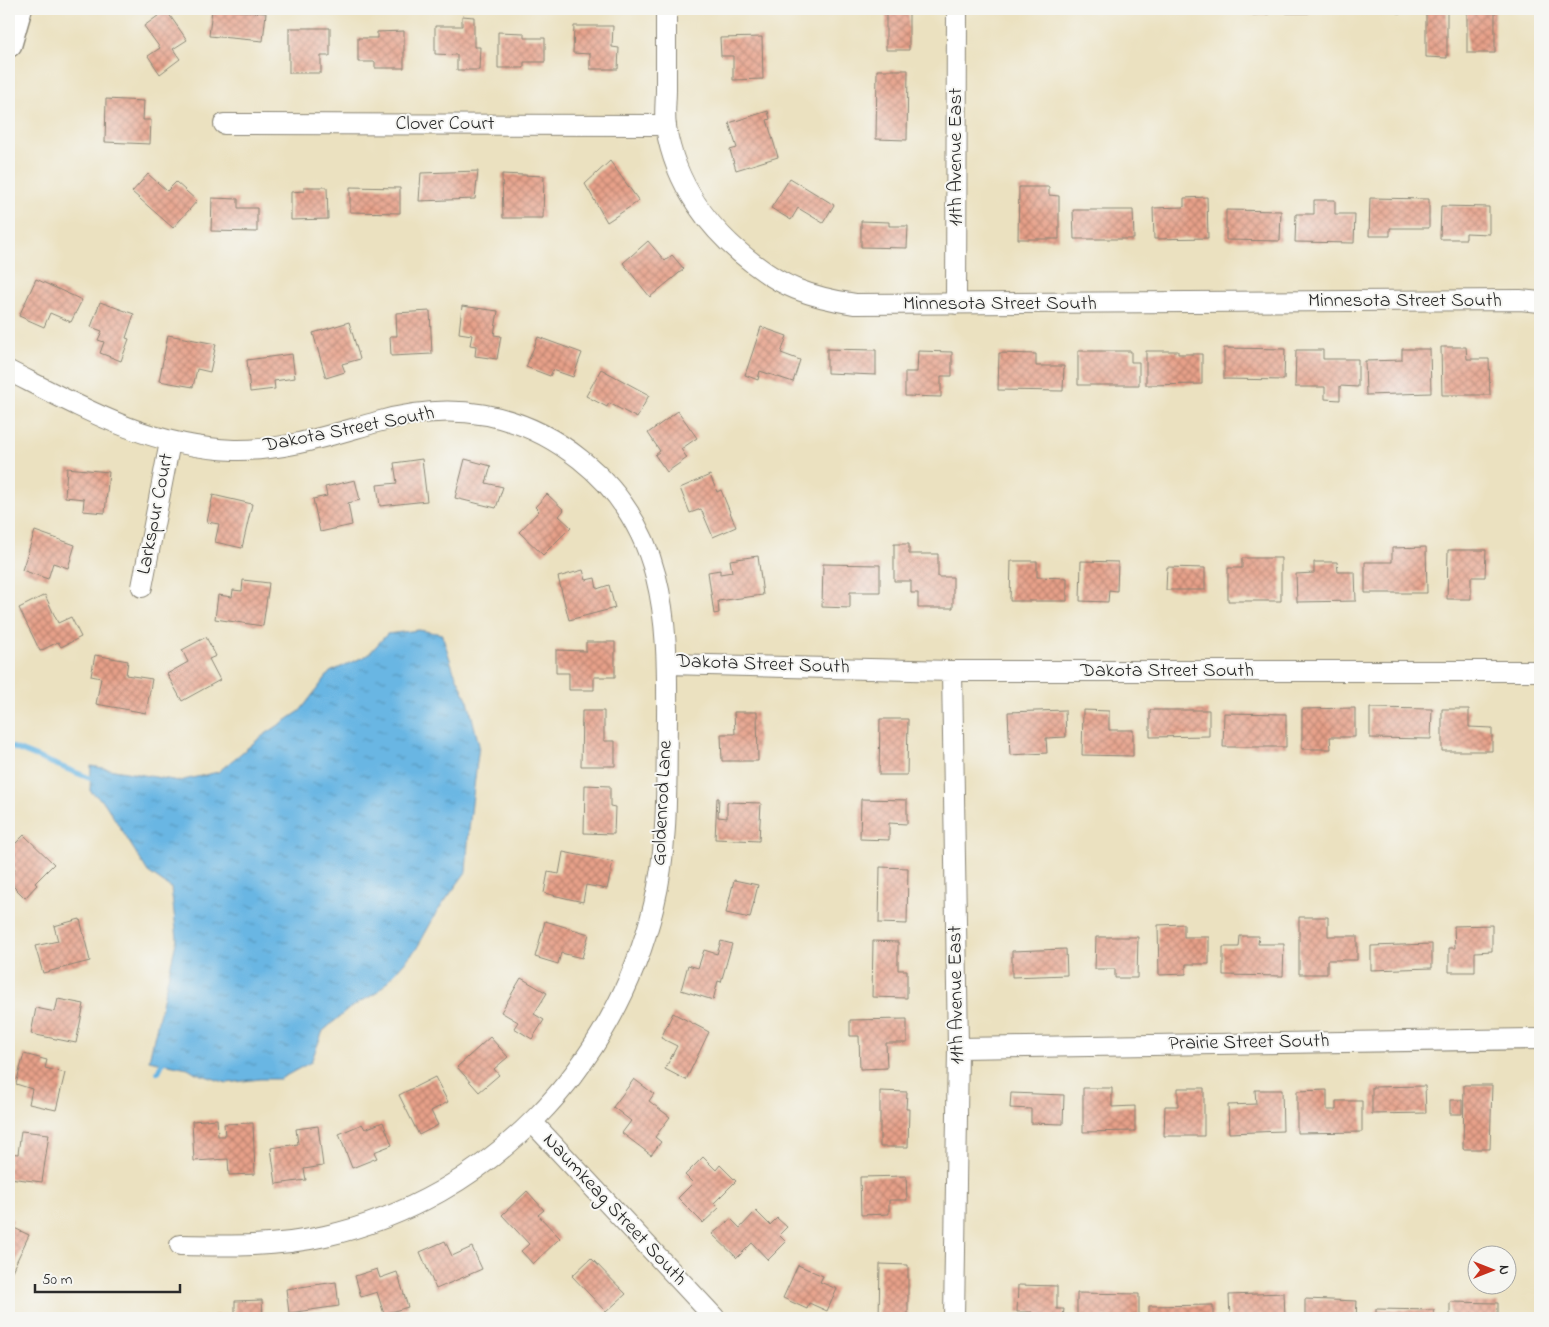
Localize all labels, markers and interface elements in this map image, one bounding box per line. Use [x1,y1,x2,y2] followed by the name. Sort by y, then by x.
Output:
[942,87,971,226] street label: 11th Avenue East
[396,110,495,139] street label: Clover Court
[1308,287,1502,316] street label: Minnesota Street South
[903,290,1097,319] street label: Minnesota Street South
[260,399,437,461] street label: Dakota Street South
[130,451,182,577] street label: Larkspur Court
[675,647,850,683] street label: Dakota Street South
[1079,657,1254,686] street label: Dakota Street South
[645,739,681,866] street label: Goldenrod Lane
[941,925,973,1065] street label: 11th Avenue East
[1168,1027,1330,1059] street label: Prairie Street South
[534,1127,693,1294] street label: Naumkeag Street South
[1466,1244,1516,1294] north arrow
[35,1262,180,1294] scale bar
[1493,1265,1514,1275] text: N
[42,1269,73,1291] text: 50 m

